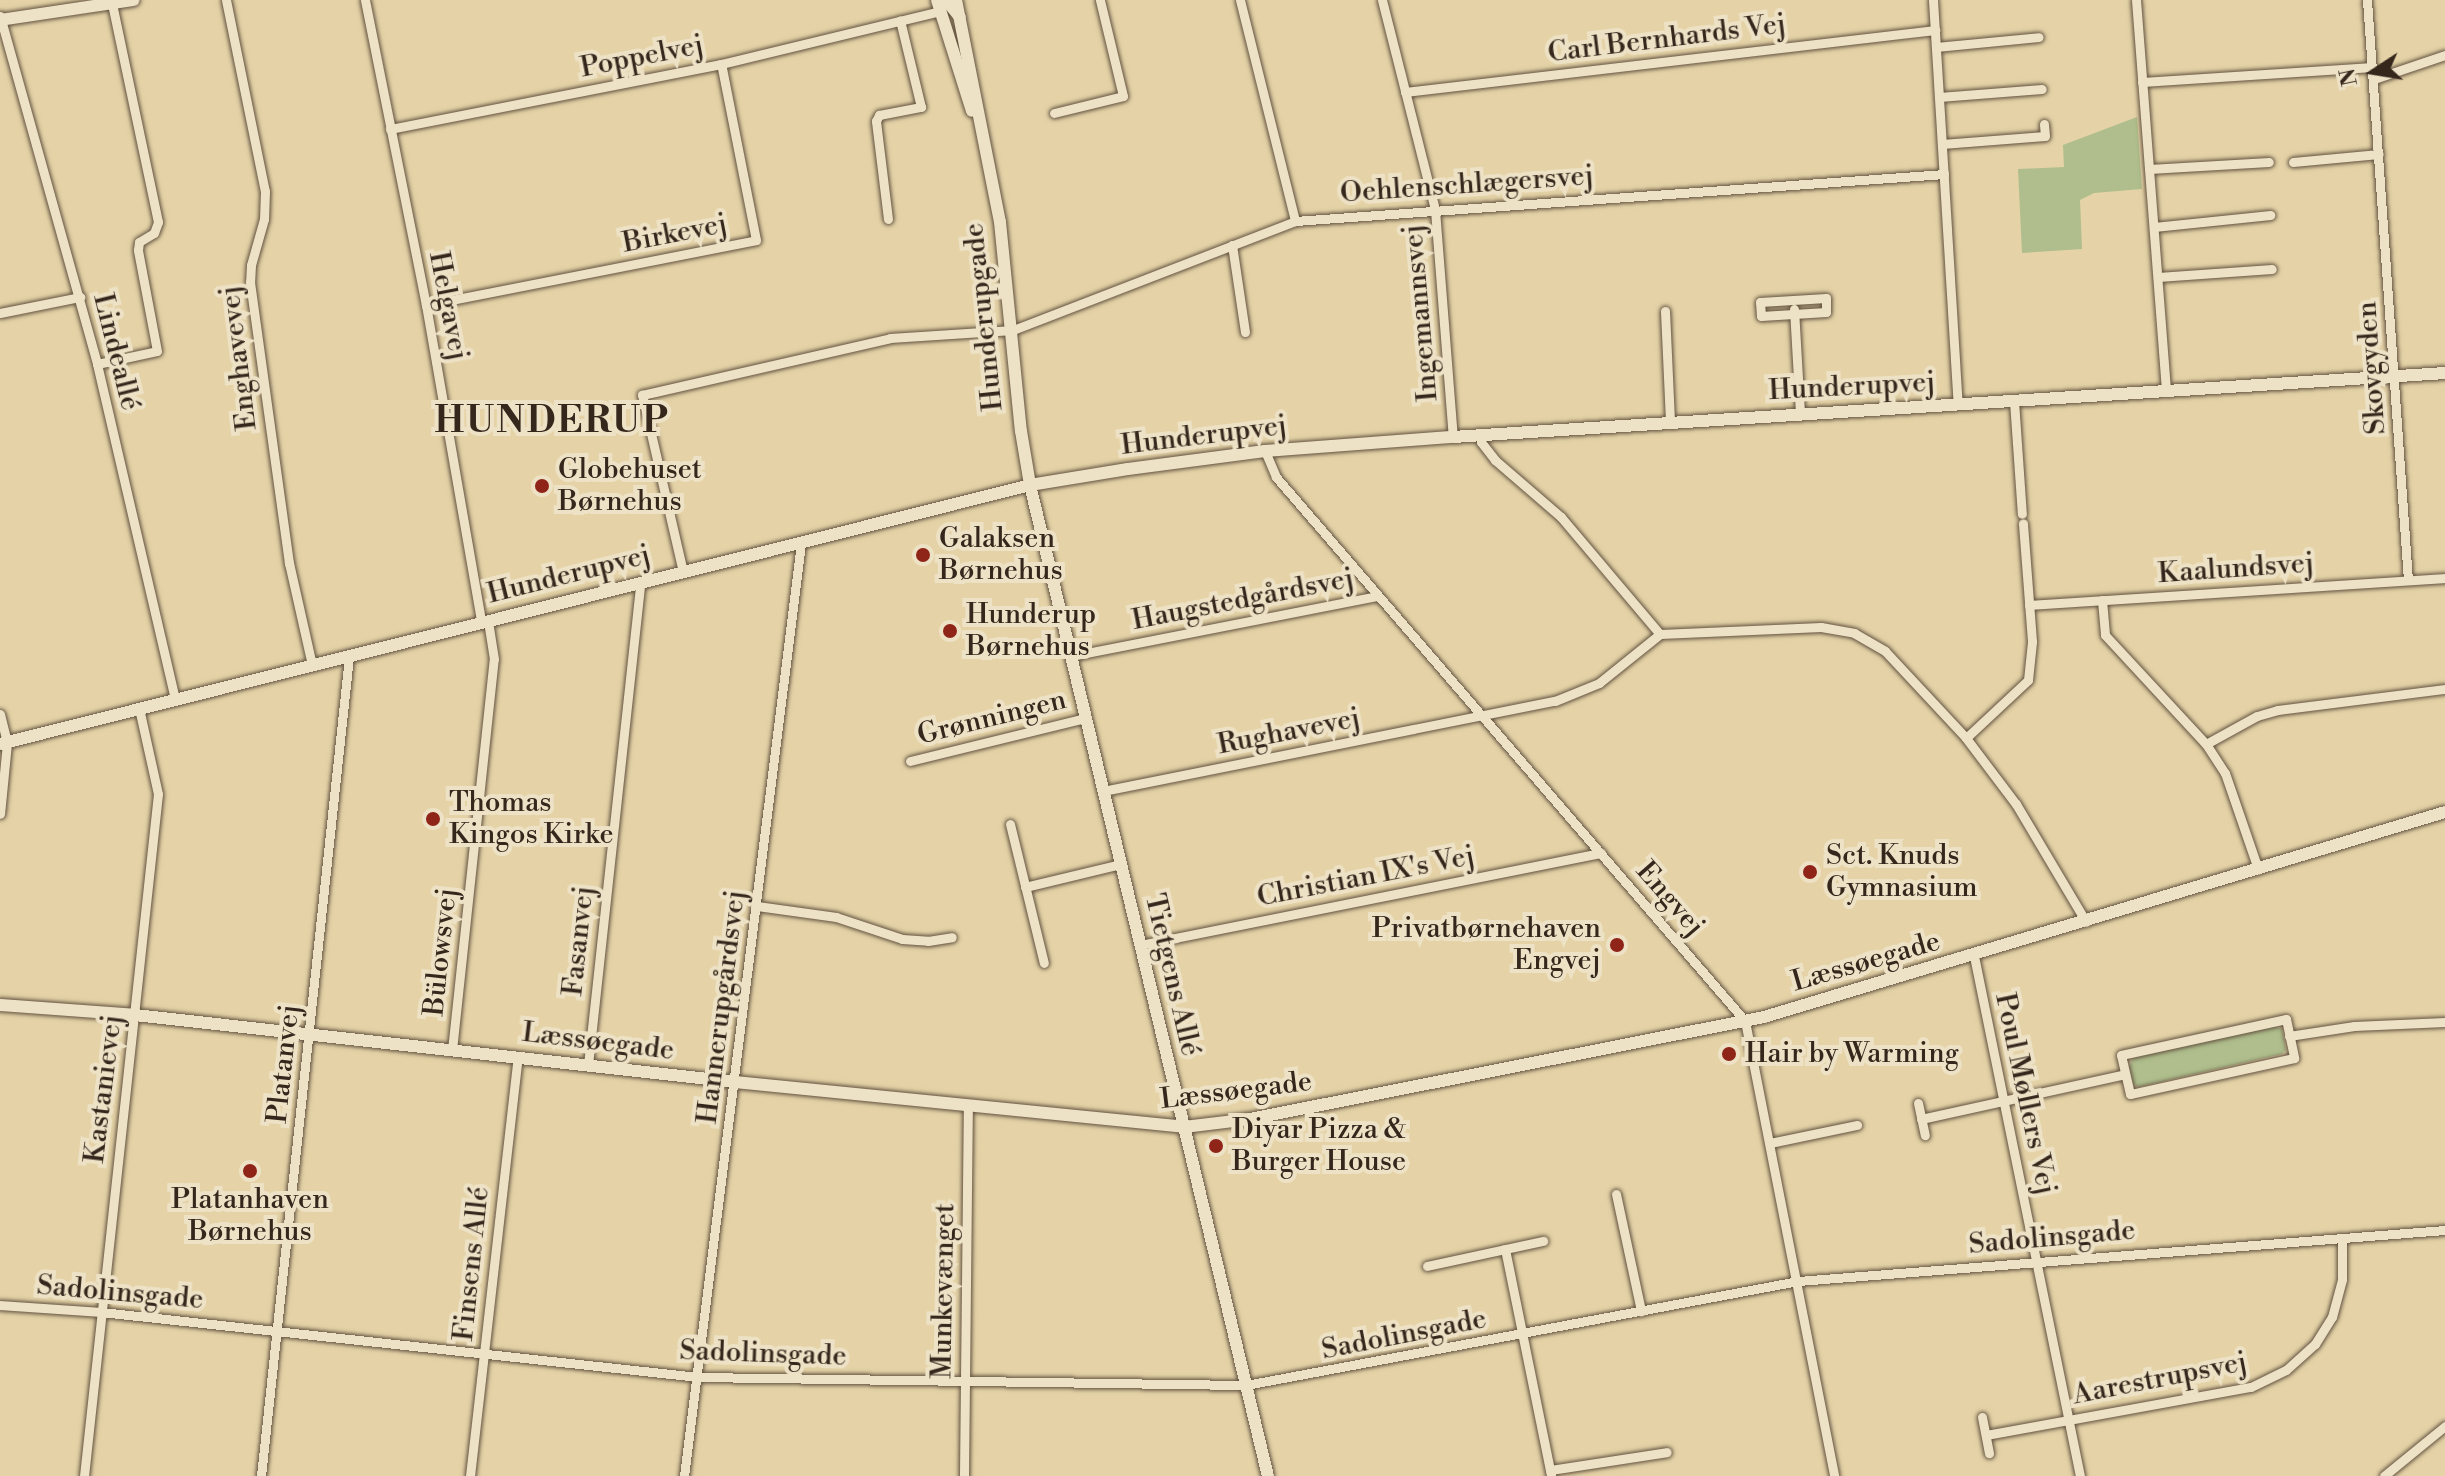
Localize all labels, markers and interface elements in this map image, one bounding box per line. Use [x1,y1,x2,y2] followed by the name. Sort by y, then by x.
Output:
[1546,8,1788,70] street label: Carl Bernhards Vej
[578,29,706,85] street label: Poppelvej
[2333,32,2413,112] north arrow
[2334,66,2364,88] text: N
[1339,159,1595,211] street label: Oehlenschlægersvej
[620,207,730,261] street label: Birkevej
[957,221,1011,413] street label: Hunderupgade
[1397,223,1445,403] street label: Ingemannsvej
[421,249,475,363] street label: Helgavej
[213,284,265,432] street label: Enghavevej
[85,290,147,414] street label: Lindeallé
[2351,300,2393,436] street label: Skovgyden
[1768,366,1936,408] street label: Hunderupvej
[435,400,669,444] district label: HUNDERUP
[1119,409,1289,463] street label: Hunderupvej
[558,453,702,519] place label: Globehuset Børnehus
[533,477,551,495] marker: Globehuset Børnehus
[939,522,1063,588] place label: Galaksen Børnehus
[484,538,654,612] street label: Hunderupvej
[914,546,932,564] marker: Galaksen Børnehus
[2157,547,2315,591] street label: Kaalundsvej
[1129,562,1357,638] street label: Haugstedgårdsvej
[966,598,1096,664] place label: Hunderup Børnehus
[941,622,959,640] marker: Hunderup Børnehus
[914,683,1070,753] street label: Grønningen
[1215,702,1363,762] street label: Rughavevej
[449,786,614,852] place label: Thomas Kingos Kirke
[424,810,442,828] marker: Thomas Kingos Kirke
[1254,839,1478,915] street label: Christian IX's Vej
[1826,839,1978,905] place label: Sct. Knuds Gymnasium
[1629,855,1711,943] street label: Engvej
[1801,863,1819,881] marker: Sct. Knuds Gymnasium
[557,884,601,998] street label: Fasanvej
[418,886,464,1018] street label: Bülowsvej
[691,888,753,1126] street label: Hannerupgårdsvej
[1137,890,1207,1060] street label: Tietgens Allé
[1372,912,1601,978] place label: Privatbørnehaven Engvej
[1788,925,1944,999] street label: Læssøegade
[1608,936,1626,954] marker: Privatbørnehaven Engvej
[1987,990,2063,1198] street label: Poul Møllers Vej
[261,1003,307,1125] street label: Platanvej
[78,1013,130,1165] street label: Kastanievej
[520,1016,676,1068] street label: Læssøegade
[1745,1037,1959,1071] place label: Hair by Warming
[1720,1045,1738,1063] marker: Hair by Warming
[1158,1065,1314,1117] street label: Læssøegade
[1232,1113,1406,1179] place label: Diyar Pizza & Burger House
[1207,1137,1225,1155] marker: Diyar Pizza & Burger House
[241,1162,259,1180] marker: Platanhaven Børnehus
[171,1183,329,1249] place label: Platanhaven Børnehus
[447,1185,497,1343] street label: Finsens Allé
[926,1203,962,1379] street label: Munkevænget
[1967,1214,2137,1262] street label: Sadolinsgade
[35,1269,205,1317] street label: Sadolinsgade
[1319,1303,1489,1367] street label: Sadolinsgade
[679,1334,847,1374] street label: Sadolinsgade
[2070,1346,2250,1412] street label: Aarestrupsvej

